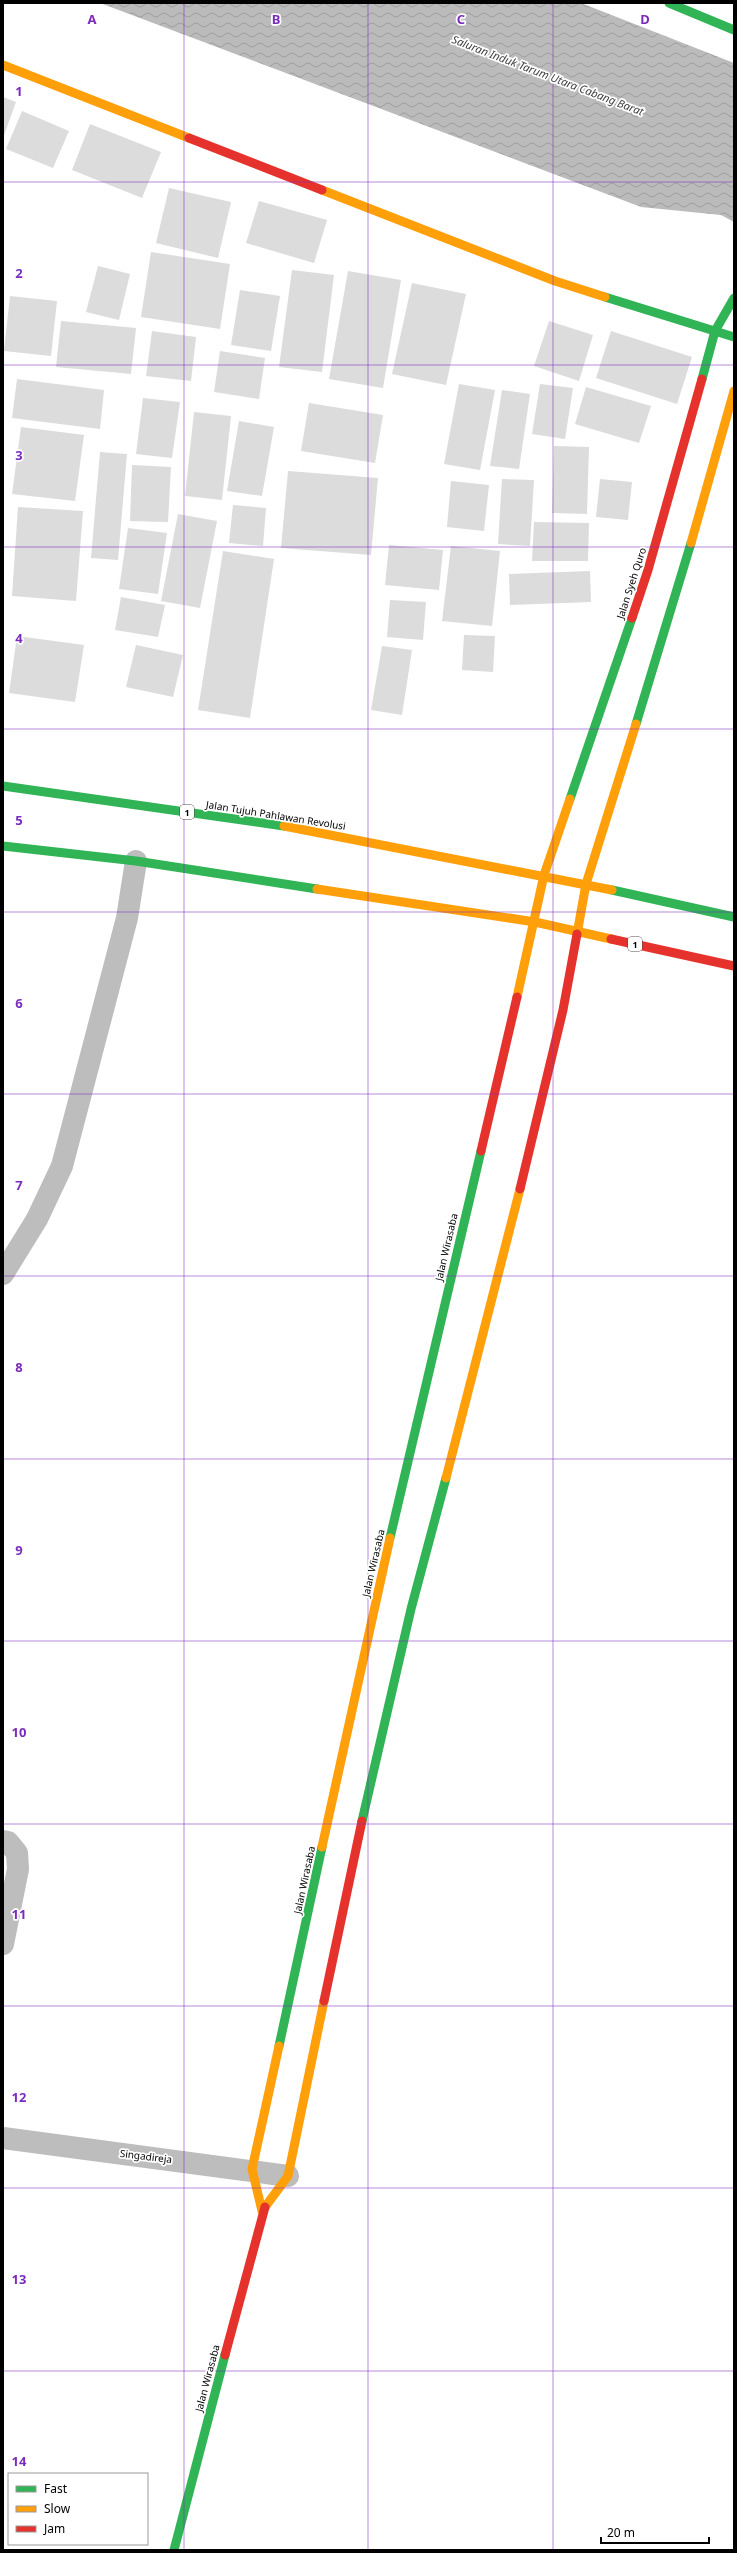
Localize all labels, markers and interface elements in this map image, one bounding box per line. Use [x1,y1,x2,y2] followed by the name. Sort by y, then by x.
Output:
[88,10,97,28] text: A
[272,10,280,28] text: B
[457,10,465,28] text: C
[640,10,650,28] text: D
[450,31,646,119] water label: Saluran Induk Tarum Utara Cabang Barat
[15,82,23,100] text: 1
[15,264,23,282] text: 2
[15,446,23,464] text: 3
[613,546,649,621] street label: Jalan Syeh Quro
[15,629,23,647] text: 4
[204,797,347,833] street label: Jalan Tujuh Pahlawan Revolusi
[180,805,194,819] road number: 1
[15,811,23,829] text: 5
[628,937,642,951] road number: 1
[15,994,23,1012] text: 6
[15,1176,23,1194] text: 7
[431,1212,461,1283] street label: Jalan Wirasaba
[15,1358,23,1376] text: 8
[358,1528,388,1599] street label: Jalan Wirasaba
[15,1541,23,1559] text: 9
[12,1723,26,1741] text: 10
[290,1845,318,1916] street label: Jalan Wirasaba
[12,1905,26,1923] text: 11
[12,2088,26,2106] text: 12
[119,2146,173,2166] street label: Singadireja
[12,2270,26,2288] text: 13
[191,2343,223,2414] street label: Jalan Wirasaba
[12,2452,27,2470] text: 14
[8,2473,148,2545] legend
[44,2480,68,2497] text: Fast
[44,2500,71,2517] text: Slow
[601,2519,709,2545] scale bar
[43,2520,65,2537] text: Jam
[607,2524,635,2541] text: 20 m

